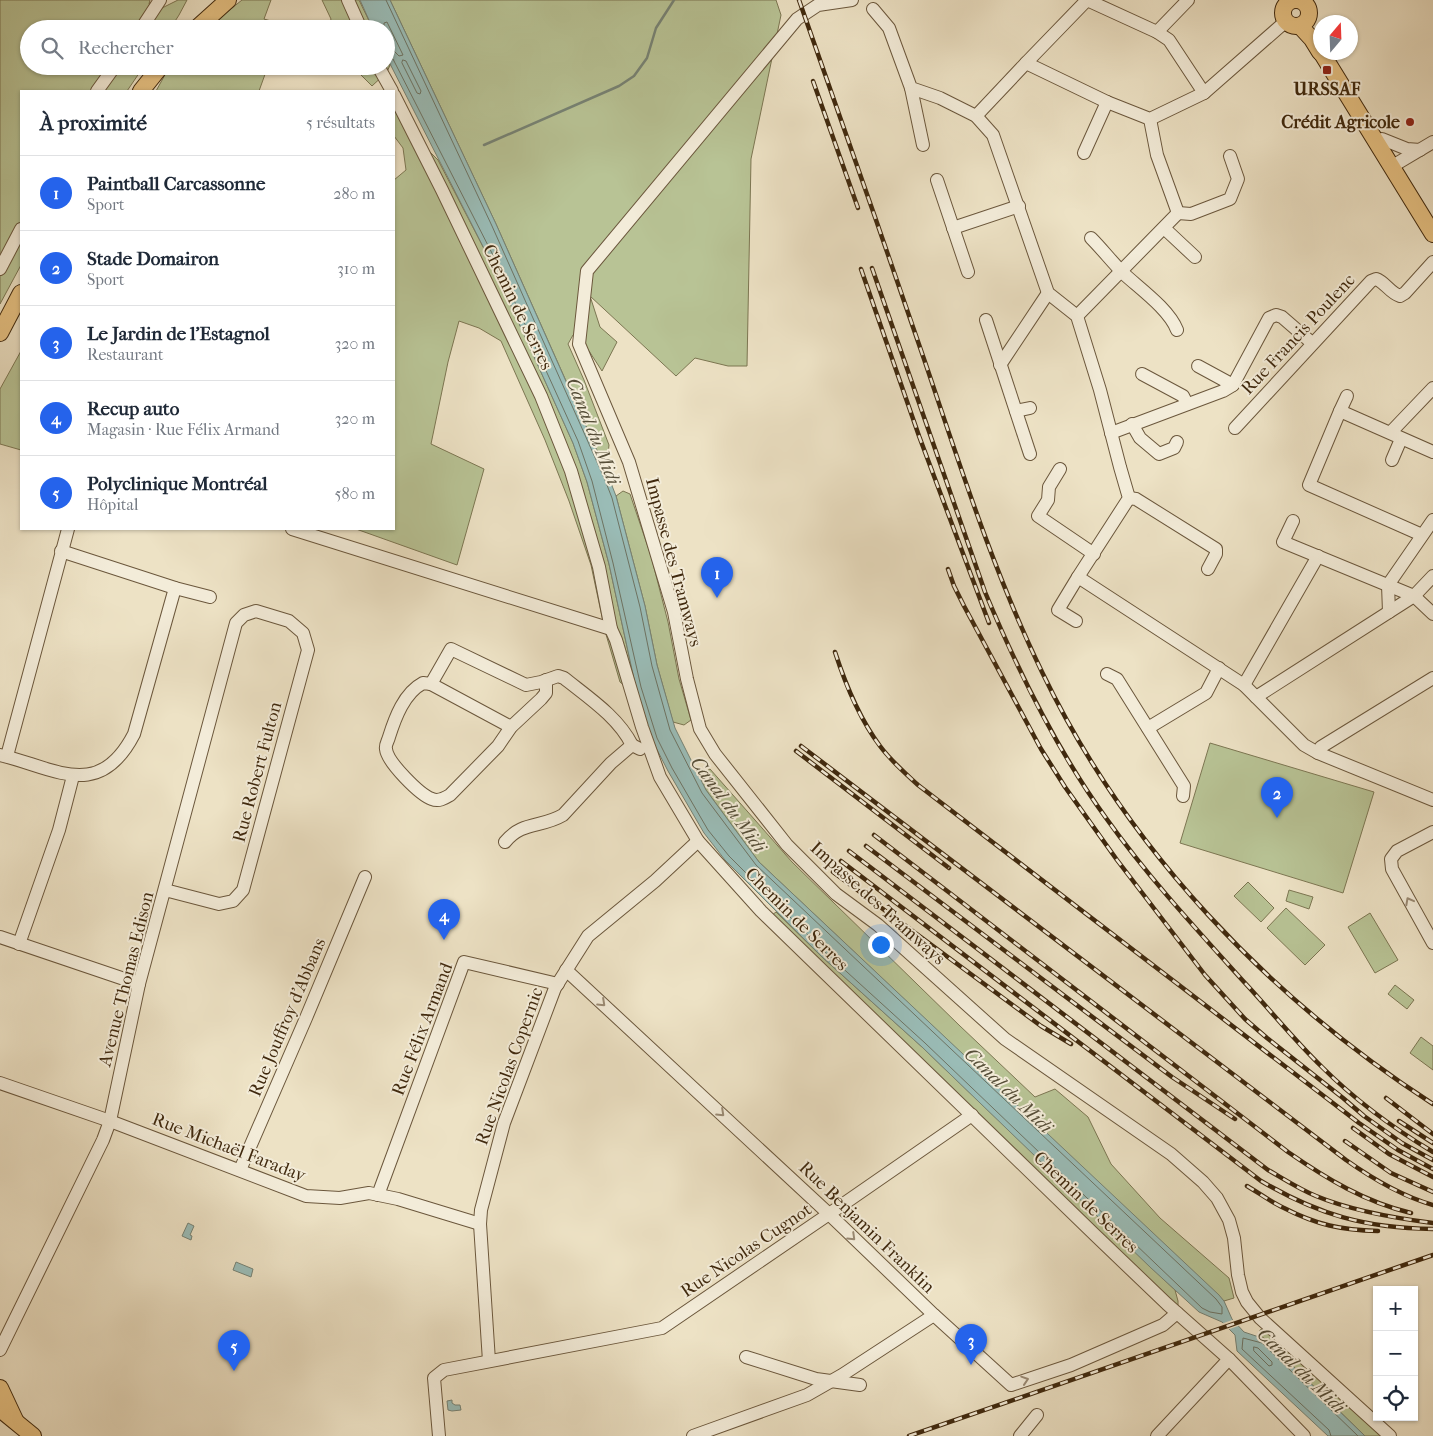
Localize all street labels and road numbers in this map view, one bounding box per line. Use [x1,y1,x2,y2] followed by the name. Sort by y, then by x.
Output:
[478,241,557,374] street label: Chemin de Serres
[1237,270,1360,399] street label: Rue Francis Poulenc
[641,475,706,649] street label: Impasse des Tramways
[229,699,286,845] street label: Rue Robert Fulton
[806,837,950,970] street label: Impasse des Tramways
[741,863,853,976] street label: Chemin de Serres
[94,889,159,1070] street label: Avenue Thomas Edison
[245,934,330,1100] street label: Rue Jouffroy d'Abbans
[388,960,457,1098] street label: Rue Félix Armand
[471,984,548,1148] street label: Rue Nicolas Copernic
[149,1109,310,1187] street label: Rue Michaël Faraday
[1029,1147,1143,1258] street label: Chemin de Serres
[795,1157,939,1298] street label: Rue Benjamin Franklin
[677,1199,816,1302] street label: Rue Nicolas Cugnot

